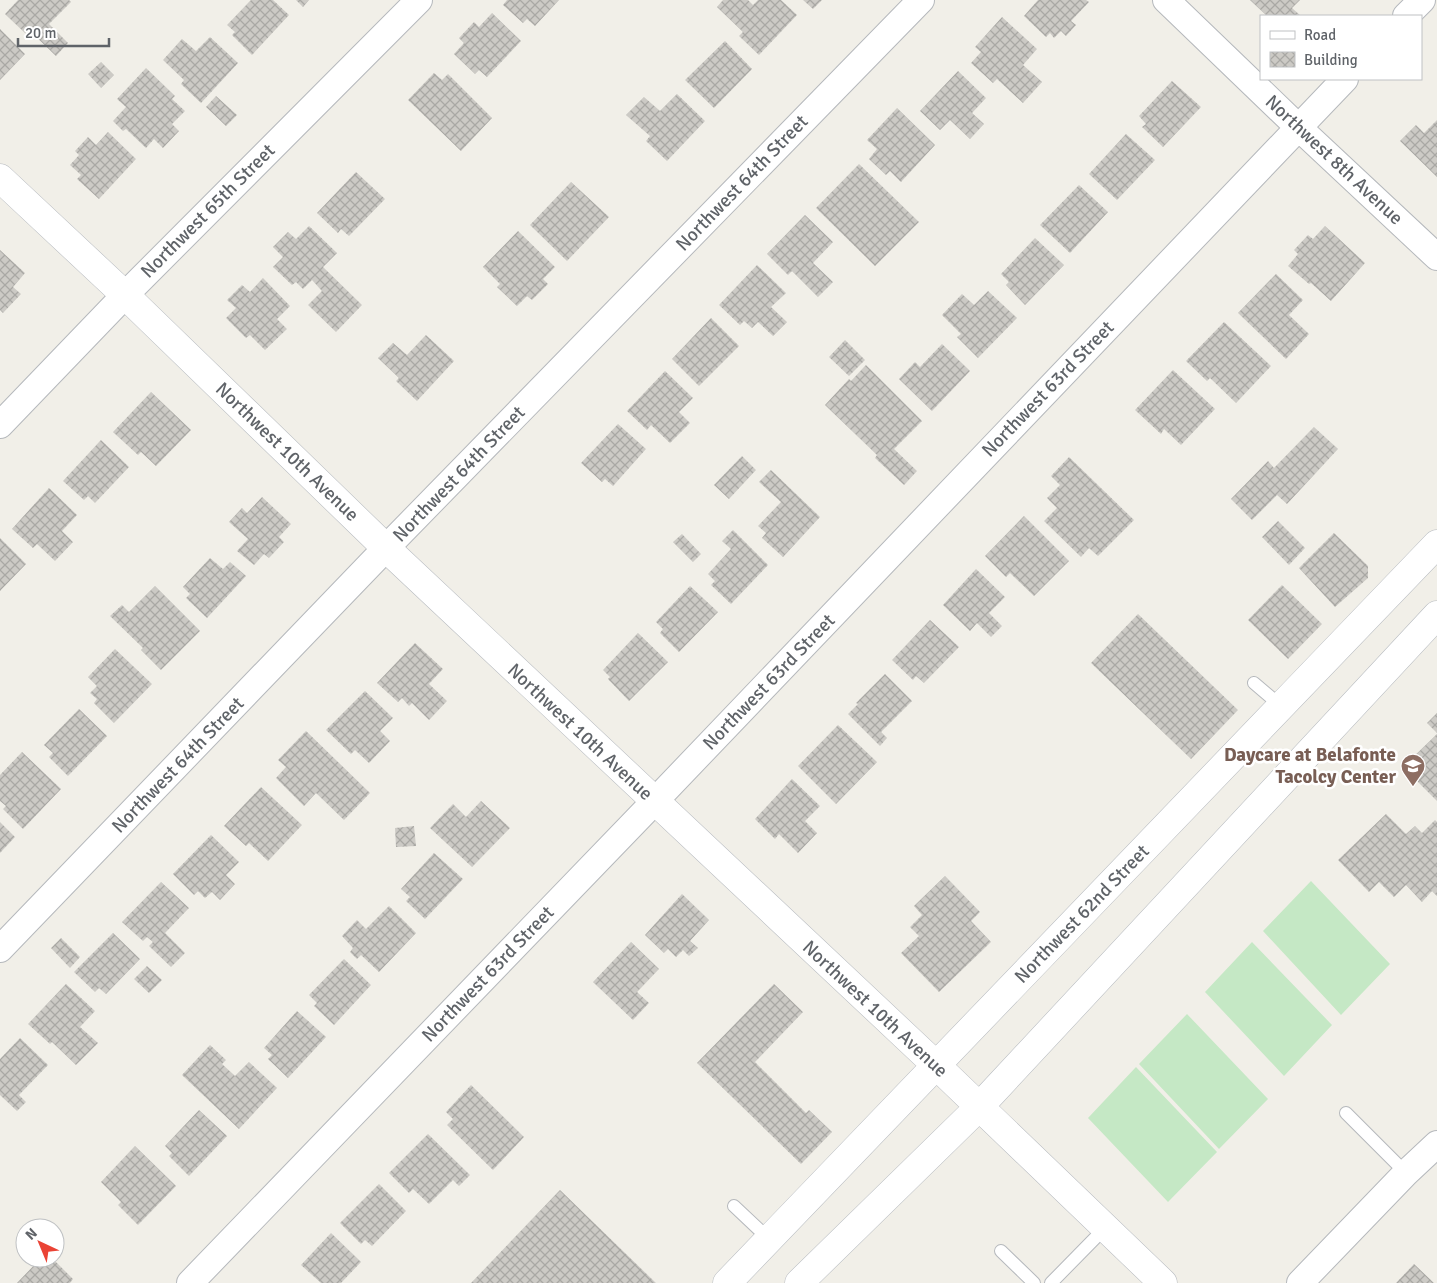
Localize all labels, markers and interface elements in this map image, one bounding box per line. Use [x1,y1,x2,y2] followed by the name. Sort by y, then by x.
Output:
[18,15,109,47] scale bar
[1260,15,1422,80] legend
[25,24,56,42] text: 20 m
[1304,26,1336,44] text: Road
[1304,51,1358,69] text: Building
[1260,90,1408,230] street label: Northwest 8th Avenue
[671,110,813,256] street label: Northwest 64th Street
[136,139,280,283] street label: Northwest 65th Street
[977,316,1119,462] street label: Northwest 63rd Street
[210,377,364,527] street label: Northwest 10th Avenue
[388,401,530,547] street label: Northwest 64th Street
[698,609,840,755] street label: Northwest 63rd Street
[502,658,658,806] street label: Northwest 10th Avenue
[107,692,249,838] street label: Northwest 64th Street
[1224,743,1396,789] place label: Daycare at Belafonte Tacolcy Center
[1400,753,1426,787] school or university icon: Daycare at Belafonte Tacolcy Center
[1010,839,1155,988] street label: Northwest 62nd Street
[417,901,559,1047] street label: Northwest 63rd Street
[797,935,953,1083] street label: Northwest 10th Avenue
[15,1218,65,1268] north arrow
[22,1225,41,1244] text: N

